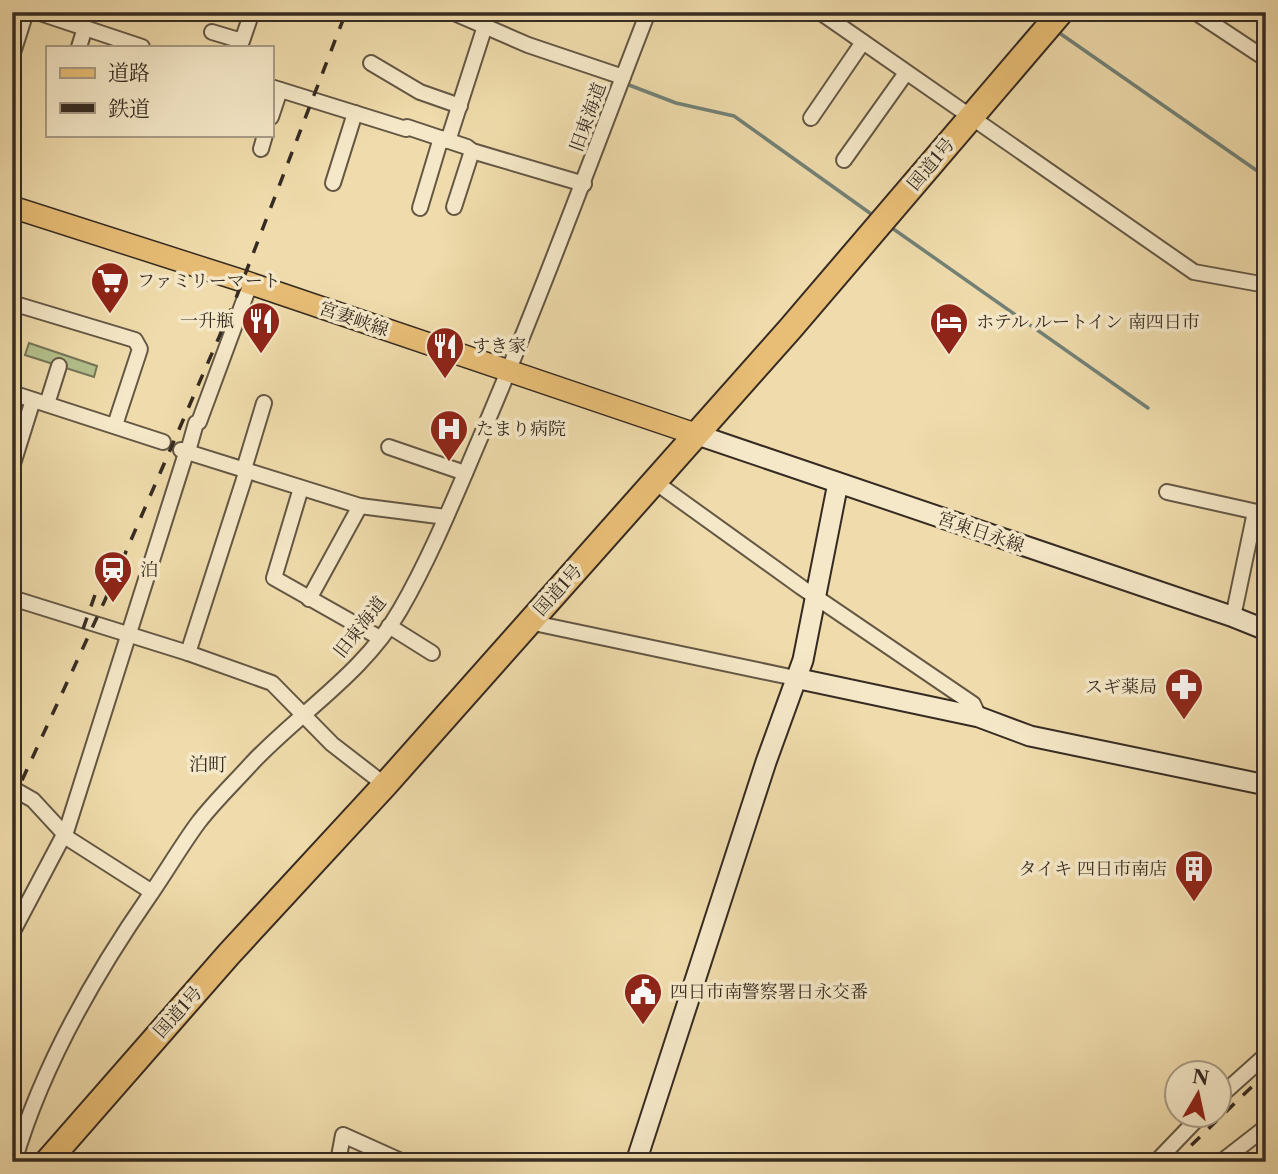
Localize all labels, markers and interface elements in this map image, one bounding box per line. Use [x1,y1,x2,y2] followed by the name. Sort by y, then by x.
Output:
[46,46,273,136] legend
[108,60,150,85] text: 道路
[565,79,611,155] street label: 旧東海道
[108,96,150,121] text: 鉄道
[903,133,959,195] street label: 国道1号
[89,260,131,315] supermarket icon: ファミリーマート
[137,270,281,292] place label: ファミリーマート
[316,297,392,341] street label: 宮妻峡線
[240,300,282,355] restaurant icon: 一升瓶
[928,301,970,356] hotel icon: ホテル ルートイン 南四日市
[180,310,234,332] place label: 一升瓶
[976,311,1200,333] place label: ホテル ルートイン 南四日市
[424,325,466,380] restaurant icon: すき家
[472,335,526,357] place label: すき家
[428,408,470,463] hospital icon: たまり病院
[476,418,566,440] place label: たまり病院
[935,507,1027,557] street label: 宮東日永線
[92,549,134,604] station icon: 泊
[140,559,158,581] place label: 泊
[529,560,587,620] street label: 国道1号
[329,592,391,662] street label: 旧東海道
[1163,666,1205,721] pharmacy icon: スギ薬局
[1085,676,1157,698] place label: スギ薬局
[189,753,227,776] district label: 泊町
[1173,848,1215,903] building icon: タイキ 四日市南店
[1019,858,1167,880] place label: タイキ 四日市南店
[622,971,664,1026] public building icon: 四日市南警察署日永交番
[670,981,868,1003] place label: 四日市南警察署日永交番
[149,982,207,1042] street label: 国道1号
[1162,1058,1232,1128] north arrow
[1191,1065,1211,1090] text: N

